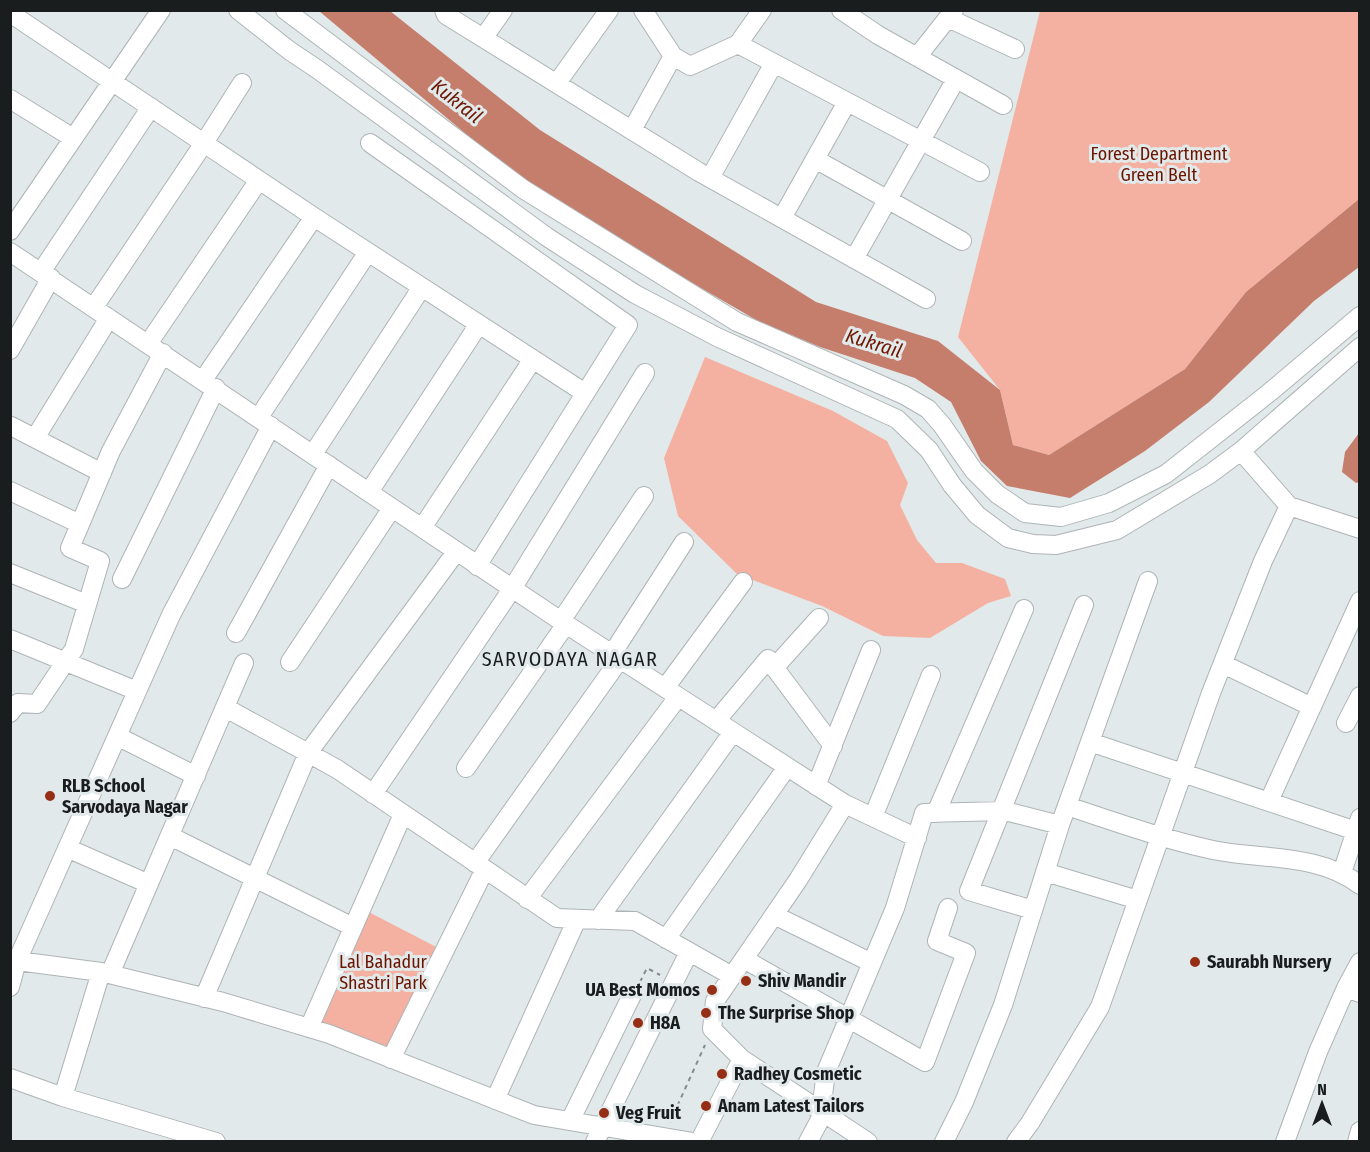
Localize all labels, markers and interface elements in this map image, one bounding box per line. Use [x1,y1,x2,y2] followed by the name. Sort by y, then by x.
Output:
[427,74,487,128] water label: Kukrail
[1090,143,1228,186] park label: Forest Department Green Belt
[843,323,905,363] water label: Kukrail
[482,647,658,671] district label: SARVODAYA NAGAR
[62,775,188,818] place label: RLB School Sarvodaya Nagar
[43,789,57,803] marker: RLB School Sarvodaya Nagar
[339,951,428,994] park label: Lal Bahadur Shastri Park
[1207,951,1332,973] place label: Saurabh Nursery
[1188,955,1202,969] marker: Saurabh Nursery
[758,970,846,992] place label: Shiv Mandir
[739,974,753,988] marker: Shiv Mandir
[585,979,700,1001] place label: UA Best Momos
[705,983,719,997] marker: UA Best Momos
[718,1002,855,1024] place label: The Surprise Shop
[699,1006,713,1020] marker: The Surprise Shop
[650,1012,680,1034] place label: H8A
[631,1016,645,1030] marker: H8A
[734,1063,862,1085] place label: Radhey Cosmetic
[715,1067,729,1081] marker: Radhey Cosmetic
[1292,1074,1352,1134] north arrow
[1317,1080,1327,1099] text: N
[717,1095,864,1117] place label: Anam Latest Tailors
[699,1099,713,1113] marker: Anam Latest Tailors
[615,1102,682,1124] place label: Veg Fruit
[597,1106,611,1120] marker: Veg Fruit

